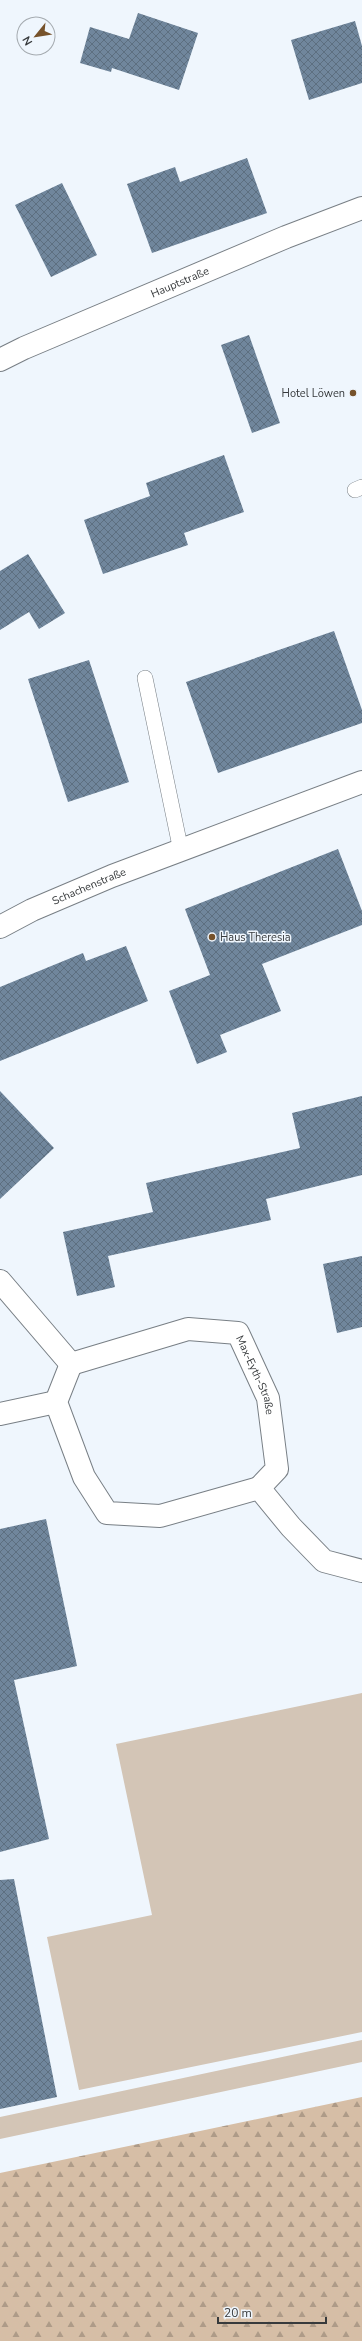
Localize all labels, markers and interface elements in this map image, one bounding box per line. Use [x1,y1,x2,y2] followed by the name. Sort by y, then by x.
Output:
[16,16,56,56] north arrow
[19,33,36,48] text: N
[148,263,211,301] street label: Hauptstraße
[282,386,345,401] place label: Hotel Löwen
[348,388,358,398] marker: Hotel Löwen
[50,864,128,908] street label: Schachenstraße
[220,930,291,945] place label: Haus Theresia
[207,932,217,942] marker: Haus Theresia
[233,1333,278,1416] street label: Max-Eyth-Straße
[218,2299,326,2325] scale bar
[224,2305,252,2321] text: 20 m

